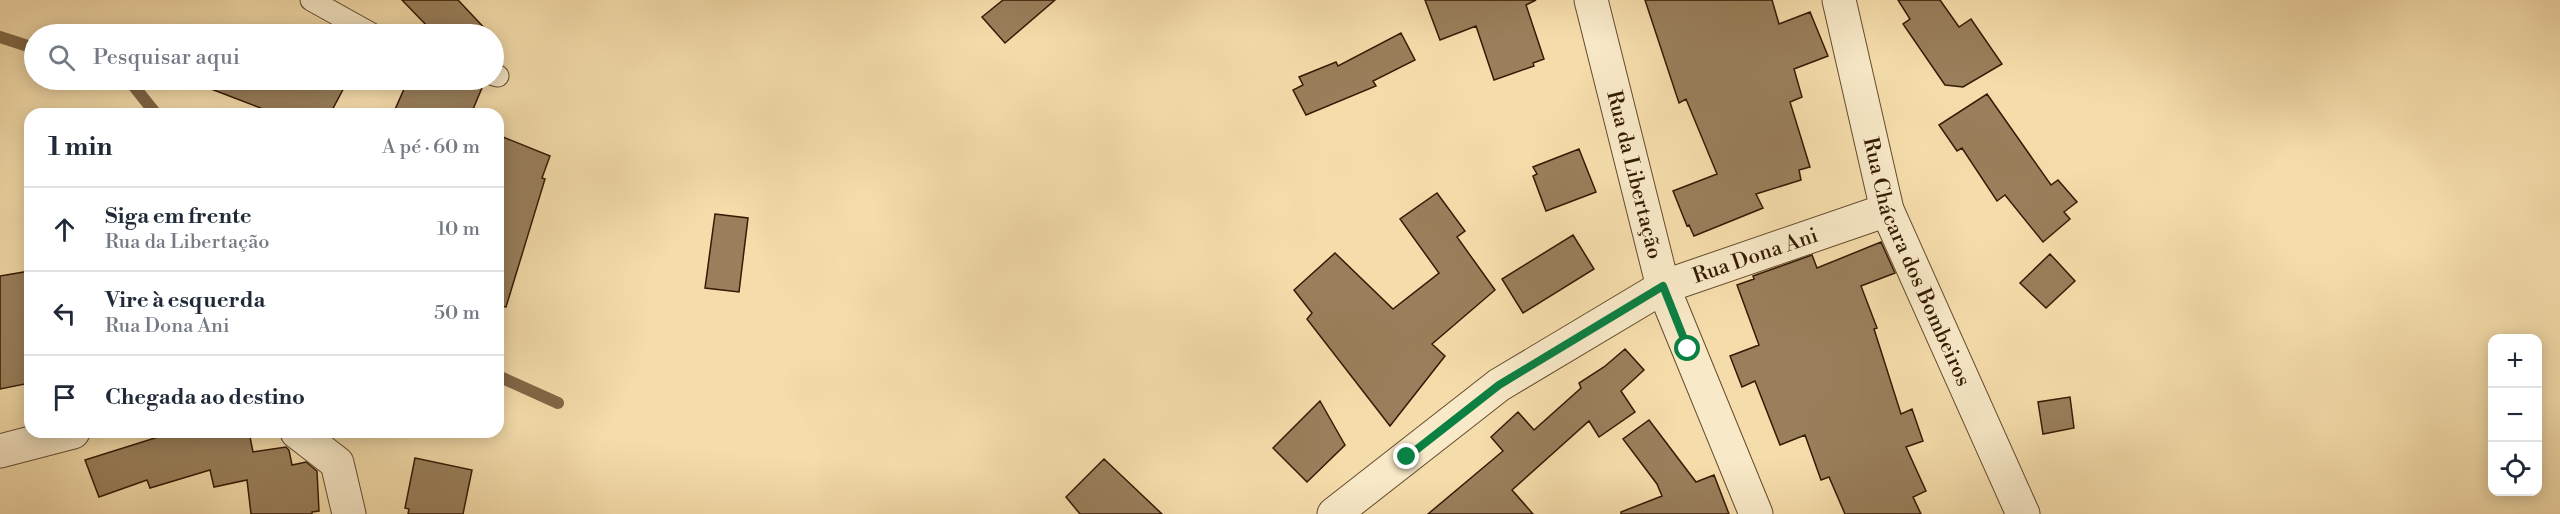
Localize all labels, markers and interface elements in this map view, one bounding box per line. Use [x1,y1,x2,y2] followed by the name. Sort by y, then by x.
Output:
[24,24,504,90] search box
[45,41,78,74] icon: search
[93,44,240,71] text: Pesquisar aqui
[1600,88,1667,262] street label: Rua da Libertação
[48,131,113,163] text: 1 min
[382,135,480,160] text: A pé · 60 m
[1857,135,1976,391] street label: Rua Chácara dos Bombeiros
[105,203,252,230] text: Siga em frente
[48,213,81,246] icon: ahead
[437,217,480,242] text: 10 m
[1689,223,1822,290] street label: Rua Dona Ani
[105,230,270,255] text: Rua da Libertação
[105,287,265,314] text: Vire à esquerda
[48,297,81,330] icon: left
[434,301,480,326] text: 50 m
[105,314,230,339] text: Rua Dona Ani
[2488,334,2542,496] map controls
[2488,334,2542,388] button: +
[1674,335,1700,361] route start
[48,381,81,414] icon: arrive
[105,384,305,411] text: Chegada ao destino
[2488,388,2542,442] button: −
[2488,442,2542,496] button: locate
[1393,443,1419,469] route end

